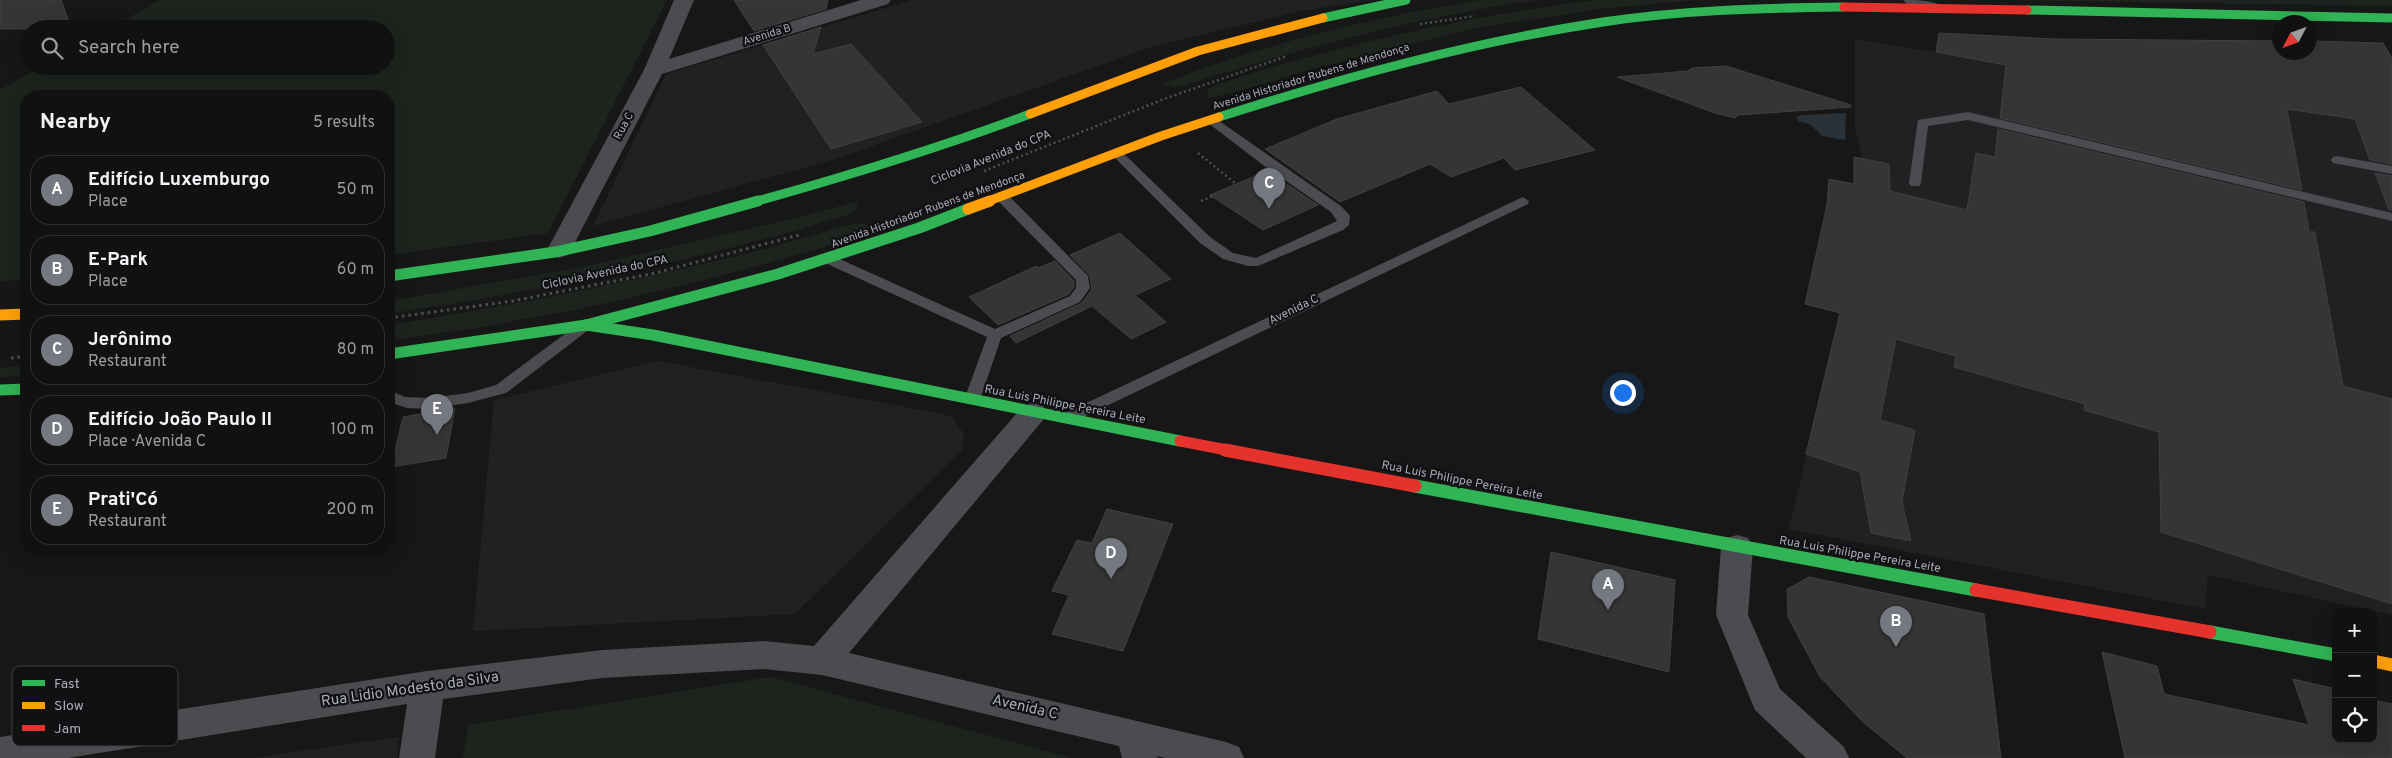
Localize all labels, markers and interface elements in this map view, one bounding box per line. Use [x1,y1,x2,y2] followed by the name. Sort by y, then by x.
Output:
[2272,15,2317,60] north arrow
[20,20,395,75] search box
[741,21,793,49] street label: Avenida B
[38,34,66,62] icon: search
[78,36,180,60] text: Search here
[1211,40,1411,114] street label: Avenida Historiador Rubens de Mendonça
[40,109,111,136] text: Nearby
[611,110,637,142] street label: Rua C
[313,113,375,133] text: 5 results
[928,126,1054,190] street label: Ciclovia Avenida do CPA
[88,168,270,192] text: Edifício Luxemburgo
[829,168,1027,252] street label: Avenida Historiador Rubens de Mendonça
[1253,168,1285,209] pin: C
[51,180,63,200] text: A
[337,180,374,200] text: 50 m
[88,192,128,212] text: Place
[88,248,148,272] text: E-Park
[540,252,670,294] street label: Ciclovia Avenida do CPA
[51,260,63,280] text: B
[337,260,374,280] text: 60 m
[88,272,128,292] text: Place
[1266,291,1322,329] street label: Avenida C
[88,328,172,352] text: Jerônimo
[52,340,62,360] text: C
[337,340,374,360] text: 80 m
[88,352,167,372] text: Restaurant
[1610,380,1636,406] your location
[983,382,1147,428] street label: Rua Luis Philippe Pereira Leite
[421,394,453,435] pin: E
[88,408,272,432] text: Edifício João Paulo II
[51,420,63,440] text: D
[330,420,374,440] text: 100 m
[88,432,206,452] text: Place · Avenida C
[1380,458,1544,504] street label: Rua Luis Philippe Pereira Leite
[88,488,158,512] text: Prati'Có
[52,500,62,520] text: E
[326,500,374,520] text: 200 m
[88,512,167,532] text: Restaurant
[1778,533,1942,577] street label: Rua Luis Philippe Pereira Leite
[1095,538,1127,579] pin: D
[1592,569,1624,610] pin: A
[1880,606,1912,647] pin: B
[2332,608,2377,743] map controls
[2332,608,2377,653] button: +
[2332,653,2377,698] button: −
[12,666,178,746] legend
[320,668,500,712] street label: Rua Lidio Modesto da Silva
[54,676,80,693] text: Fast
[990,691,1060,725] street label: Avenida C
[54,698,84,715] text: Slow
[2332,698,2377,743] button: locate
[54,721,81,738] text: Jam

